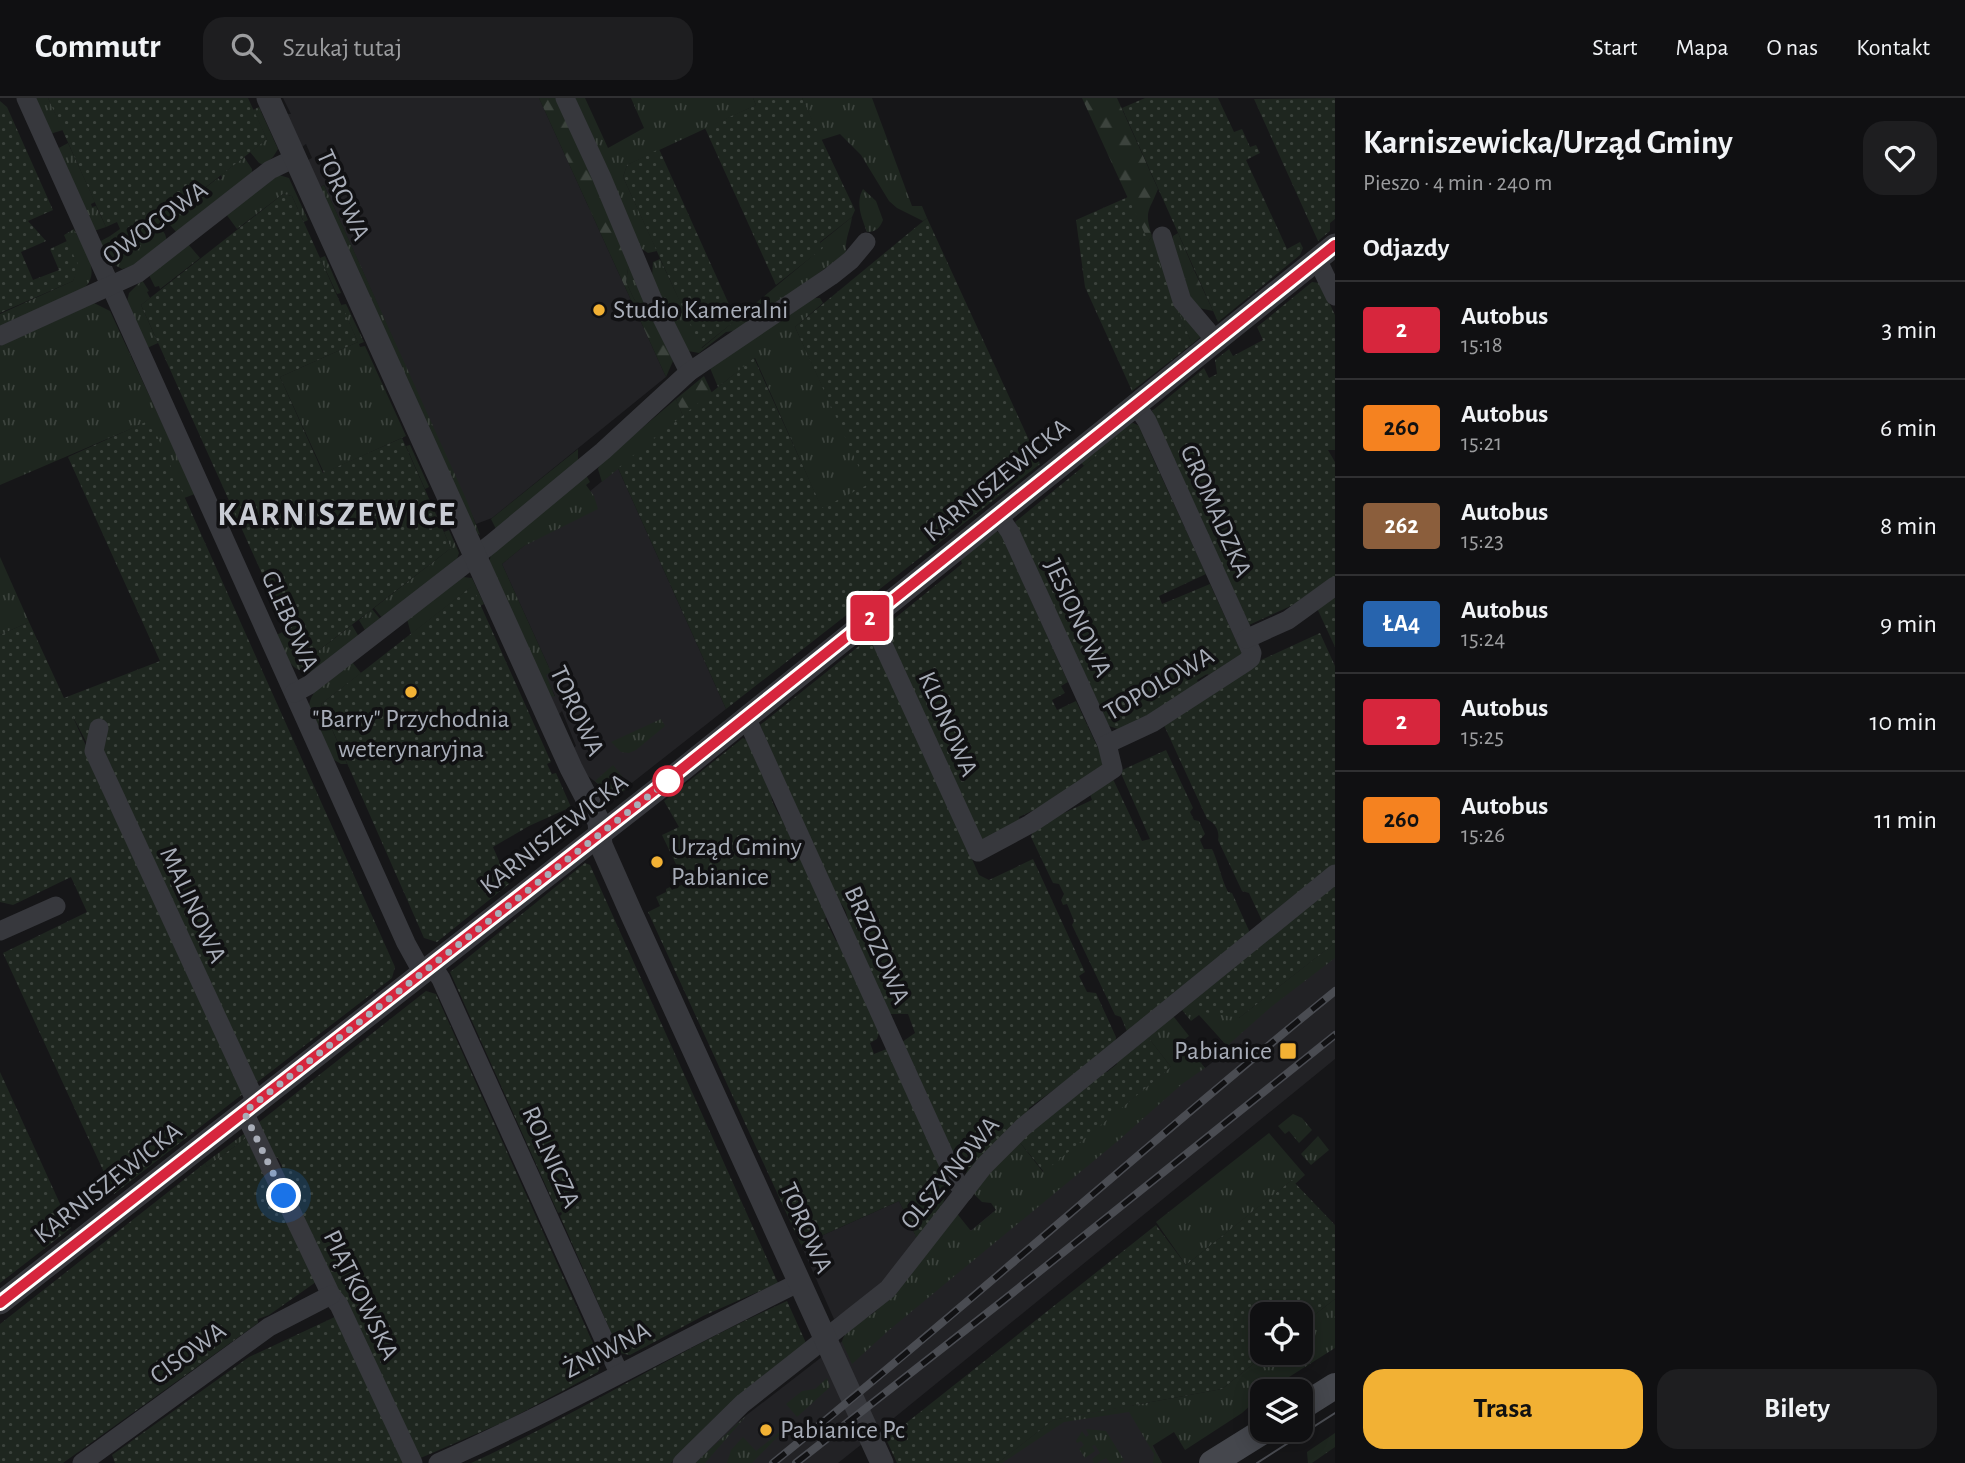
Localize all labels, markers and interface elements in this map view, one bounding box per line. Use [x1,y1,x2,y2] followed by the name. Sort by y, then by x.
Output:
[203,17,693,80] search box
[227,29,265,67] icon: search
[35,31,161,64] text: Commutr
[283,35,402,61] text: Szukaj tutaj
[1592,36,1637,60] text: Start
[1675,36,1729,60] text: Mapa
[1767,36,1818,60] text: O nas
[1856,36,1930,60] text: Kontakt
[1863,121,1937,195] button: heart
[1363,127,1733,160] text: Karniszewicka/Urząd Gminy
[312,146,374,244] street label: TOROWA
[1363,172,1552,195] text: Pieszo · 4 min · 240 m
[98,176,212,270] street label: OWOCOWA
[1363,235,1449,261] text: Odjazdy
[613,297,788,323] place label: Studio Kameralni
[591,302,607,318] marker: Studio Kameralni
[1461,303,1548,329] text: Autobus
[1881,317,1937,343] text: 3 min
[1396,318,1407,342] text: 2
[1461,334,1503,357] text: 15:18
[1461,401,1548,427] text: Autobus
[919,413,1075,547] street label: KARNISZEWICKA
[1880,415,1937,441] text: 6 min
[1384,416,1419,440] text: 260
[1461,432,1502,455] text: 15:21
[1175,441,1257,581] street label: GROMADZKA
[217,499,457,532] district label: KARNISZEWICE
[1461,499,1548,525] text: Autobus
[1880,513,1937,539] text: 8 min
[1384,514,1419,538] text: 262
[1461,530,1504,553] text: 15:23
[1039,555,1117,681] street label: JESIONOWA
[256,567,324,675] street label: GLEBOWA
[847,595,893,641] line badge: 2
[1461,597,1548,623] text: Autobus
[864,606,876,630] text: 2
[1880,611,1937,637] text: 9 min
[1383,612,1420,636] text: ŁA4
[1461,628,1505,651] text: 15:24
[1100,642,1218,726] street label: TOPOLOWA
[545,662,609,760] street label: TOROWA
[913,668,983,780] street label: KLONOWA
[403,684,419,700] marker: "Barry" Przychodnia weterynaryjna
[1461,695,1548,721] text: Autobus
[312,706,510,762] place label: "Barry" Przychodnia weterynaryjna
[1870,709,1937,735] text: 10 min
[1396,710,1407,734] text: 2
[1461,726,1504,749] text: 15:25
[653,766,683,796] unlabelled marker
[475,769,633,899] street label: KARNISZEWICKA
[1461,793,1548,819] text: Autobus
[1874,807,1937,833] text: 11 min
[1384,808,1419,832] text: 260
[1461,824,1505,847] text: 15:26
[671,834,802,890] place label: Urząd Gminy Pabianice
[155,843,231,967] street label: MALINOWA
[649,854,665,870] marker: Urząd Gminy Pabianice
[839,882,915,1008] street label: BRZOZOWA
[1174,1038,1272,1064] place label: Pabianice
[1278,1041,1298,1061] marker: Pabianice
[517,1102,585,1212] street label: ROLNICZA
[896,1112,1004,1234] street label: OLSZYNOWA
[29,1118,187,1248] street label: KARNISZEWICKA
[266,1178,301,1213] your location
[775,1179,837,1277] street label: TOROWA
[318,1226,404,1364] street label: PIĄTKOWSKA
[1250,1302,1313,1442] map controls
[1250,1302,1313,1365] button: locate
[559,1316,655,1383] street label: ŻNIWNA
[145,1317,231,1389] street label: CISOWA
[1363,1369,1643,1449] button: Trasa
[1657,1369,1937,1449] button: Bilety
[1250,1379,1313,1442] button: layers
[780,1417,905,1443] place label: Pabianice Pc
[758,1422,774,1438] marker: Pabianice Pc

